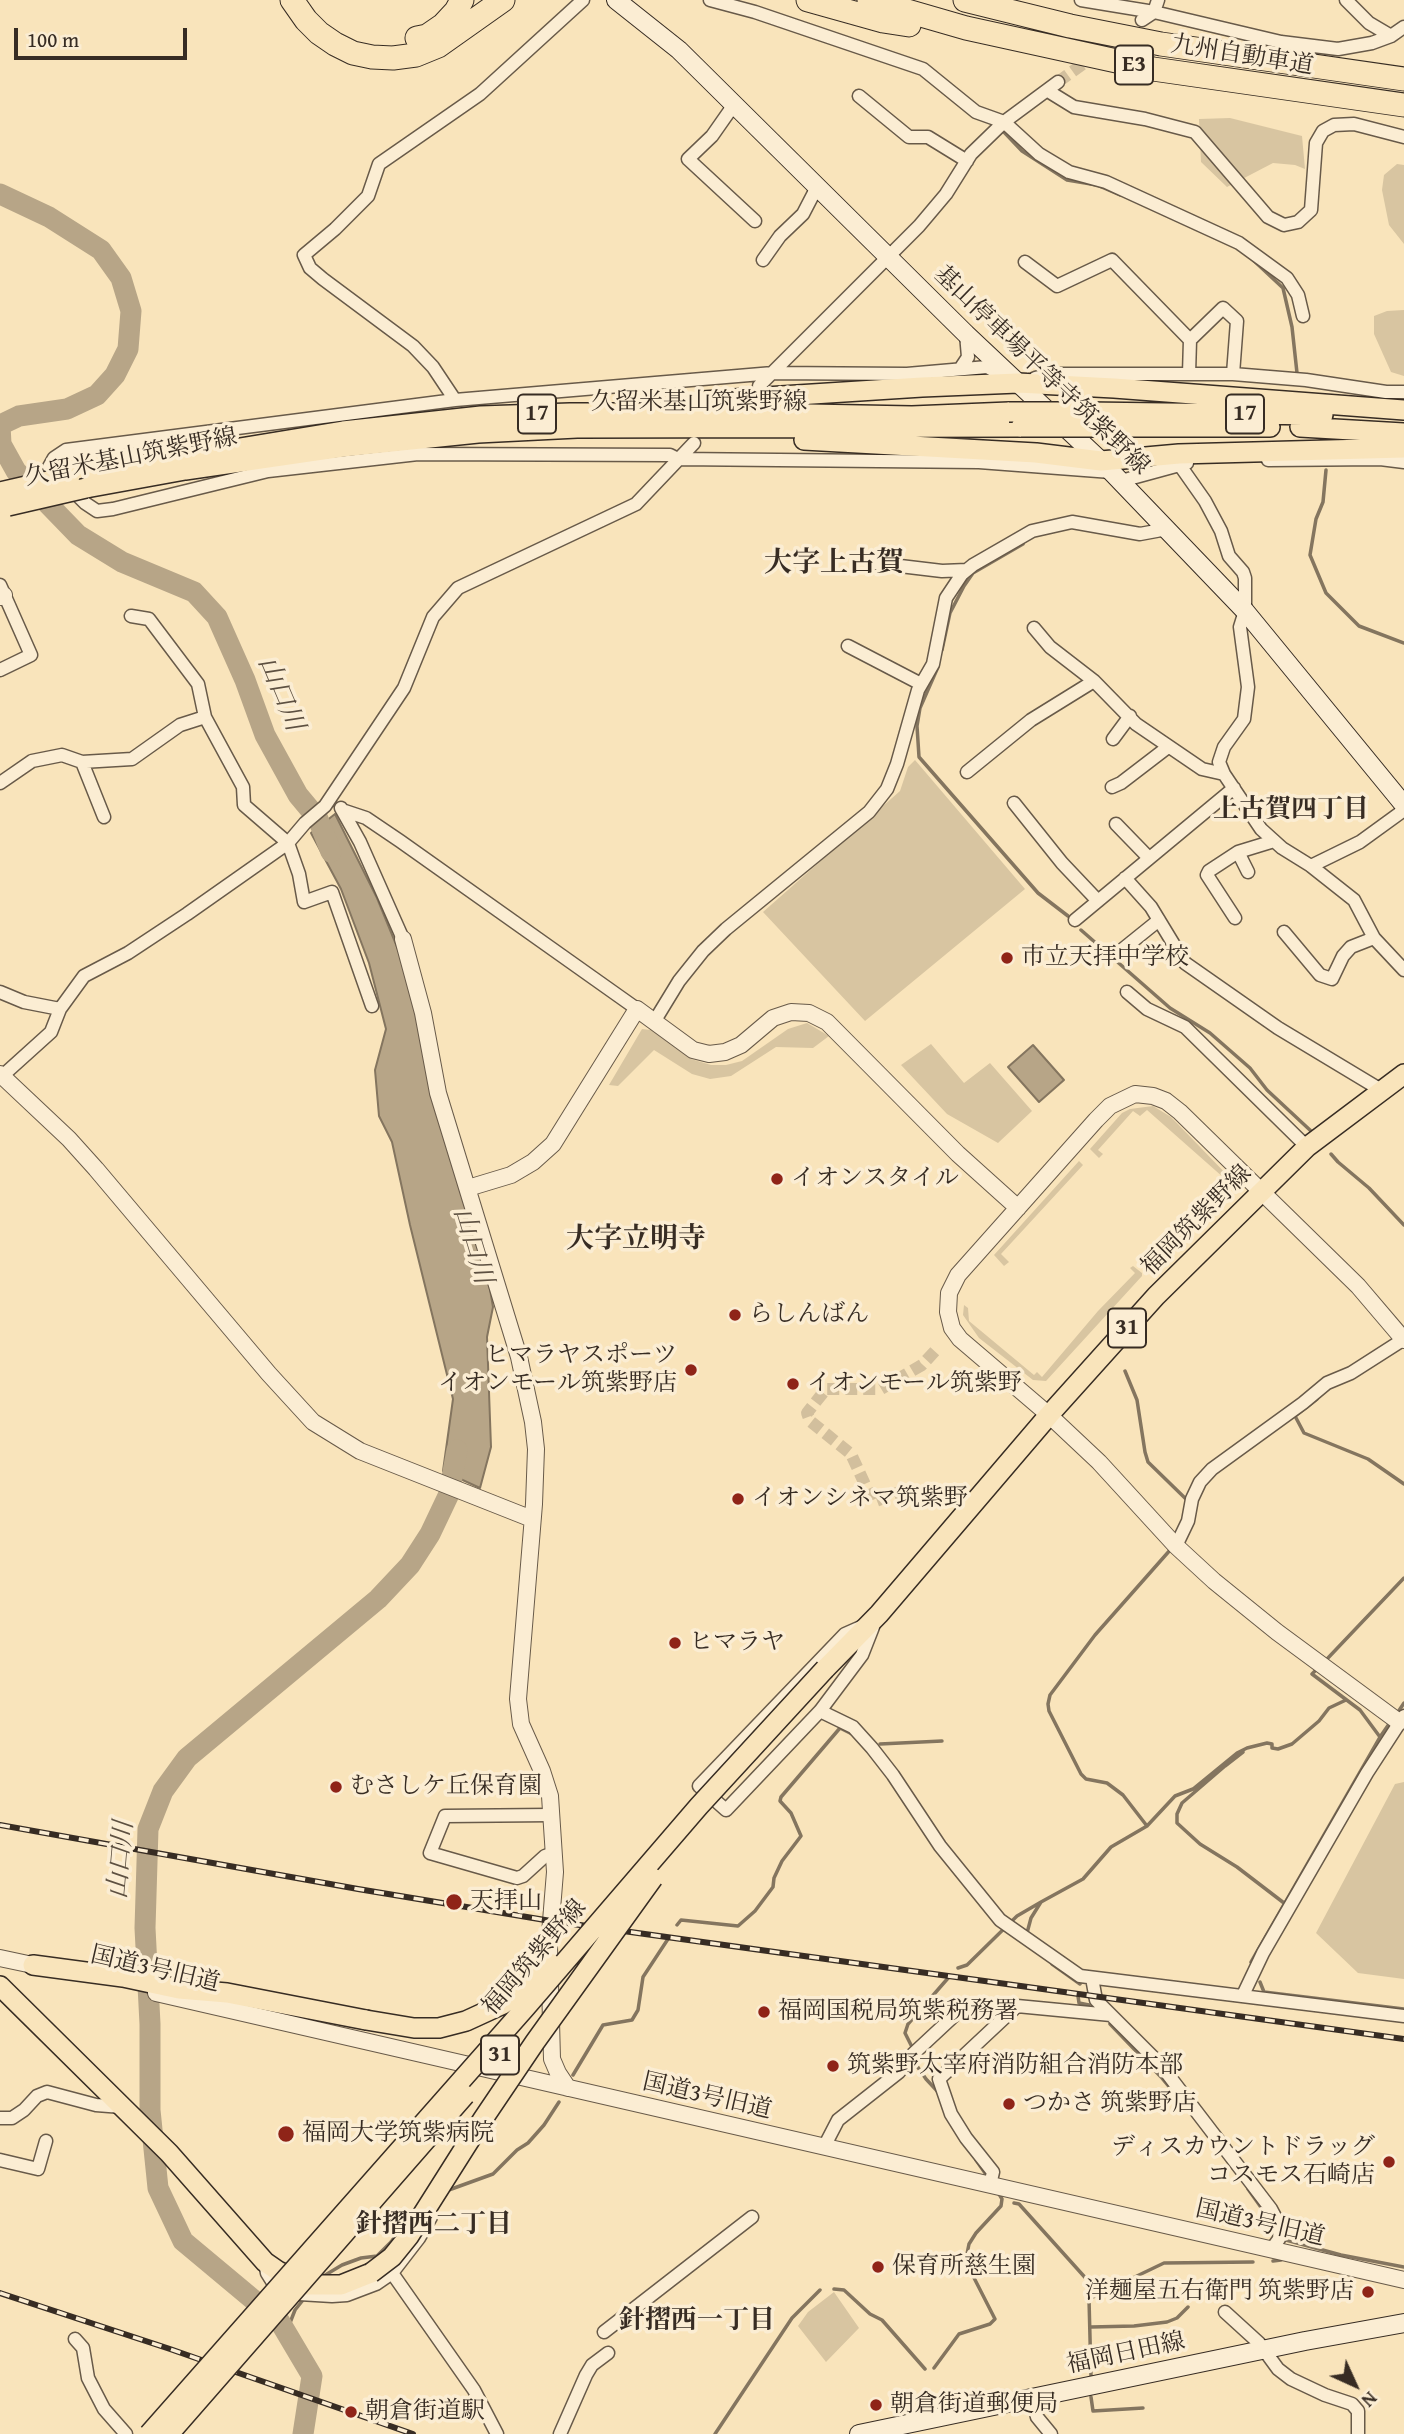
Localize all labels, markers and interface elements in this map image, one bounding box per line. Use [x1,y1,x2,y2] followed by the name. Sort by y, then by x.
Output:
[18,14,191,58] scale bar
[27,24,79,55] text: 100 m
[1169,31,1315,81] street label: 九州自動車道
[1115,46,1153,85] road number: E3
[927,261,1155,481] street label: 基山停車場平等寺筑紫野線
[591,389,807,417] street label: 久留米基山筑紫野線
[518,394,556,434] road number: 17
[1226,394,1264,434] road number: 17
[22,423,240,493] street label: 久留米基山筑紫野線
[764,547,904,581] district label: 大字上古賀
[250,652,310,736] water label: 山口川
[1213,794,1369,826] district label: 上古賀四丁目
[1021,944,1189,972] place label: 市立天拝中学校
[999,950,1015,966] marker: 市立天拝中学校
[1136,1160,1258,1282] street label: 福岡筑紫野線
[791,1165,959,1193] place label: イオンスタイル
[769,1171,785,1187] marker: イオンスタイル
[446,1204,498,1288] water label: 山口川
[566,1223,706,1257] district label: 大字立明寺
[749,1301,869,1329] place label: らしんばん
[727,1307,743,1323] marker: らしんばん
[1108,1308,1146,1348] road number: 31
[438,1342,677,1398] place label: ヒマラヤスポーツ イオンモール筑紫野店
[683,1362,699,1378] marker: ヒマラヤスポーツ イオンモール筑紫野店
[807,1370,1022,1398] place label: イオンモール筑紫野
[785,1376,801,1392] marker: イオンモール筑紫野
[752,1485,968,1513] place label: イオンシネマ筑紫野
[730,1491,746,1507] marker: イオンシネマ筑紫野
[689,1629,785,1657] place label: ヒマラヤ
[667,1635,683,1651] marker: ヒマラヤ
[350,1773,542,1801] place label: むさしケ丘保育園
[328,1779,344,1795] marker: むさしケ丘保育園
[103,1820,141,1900] water label: 山口川
[470,1888,542,1916] place label: 天拝山
[444,1892,464,1912] marker: 天拝山
[477,1894,593,2022] street label: 福岡筑紫野線
[88,1941,222,1999] street label: 国道3号旧道
[778,1998,1018,2026] place label: 福岡国税局筑紫税務署
[756,2004,772,2020] marker: 福岡国税局筑紫税務署
[481,2036,519,2074] road number: 31
[847,2052,1183,2080] place label: 筑紫野太宰府消防組合消防本部
[825,2058,841,2074] marker: 筑紫野太宰府消防組合消防本部
[640,2068,774,2126] street label: 国道3号旧道
[1023,2090,1196,2118] place label: つかさ 筑紫野店
[1001,2096,1017,2112] marker: つかさ 筑紫野店
[302,2120,494,2148] place label: 福岡大学筑紫病院
[276,2124,296,2144] marker: 福岡大学筑紫病院
[1111,2134,1375,2190] place label: ディスカウントドラッグ コスモス石崎店
[1381,2154,1397,2170] marker: ディスカウントドラッグ コスモス石崎店
[1193,2195,1327,2253] street label: 国道3号旧道
[356,2209,512,2241] district label: 針摺西二丁目
[892,2253,1036,2281] place label: 保育所慈生園
[870,2259,886,2275] marker: 保育所慈生園
[1085,2278,1354,2306] place label: 洋麺屋五右衛門 筑紫野店
[1360,2284,1376,2300] marker: 洋麺屋五右衛門 筑紫野店
[619,2305,775,2337] district label: 針摺西一丁目
[1064,2327,1188,2381] street label: 福岡日田線
[1320,2350,1390,2420] north arrow
[1355,2385,1384,2414] text: N
[890,2391,1058,2419] place label: 朝倉街道郵便局
[868,2397,884,2413] marker: 朝倉街道郵便局
[365,2398,485,2426] place label: 朝倉街道駅
[343,2404,359,2420] marker: 朝倉街道駅

